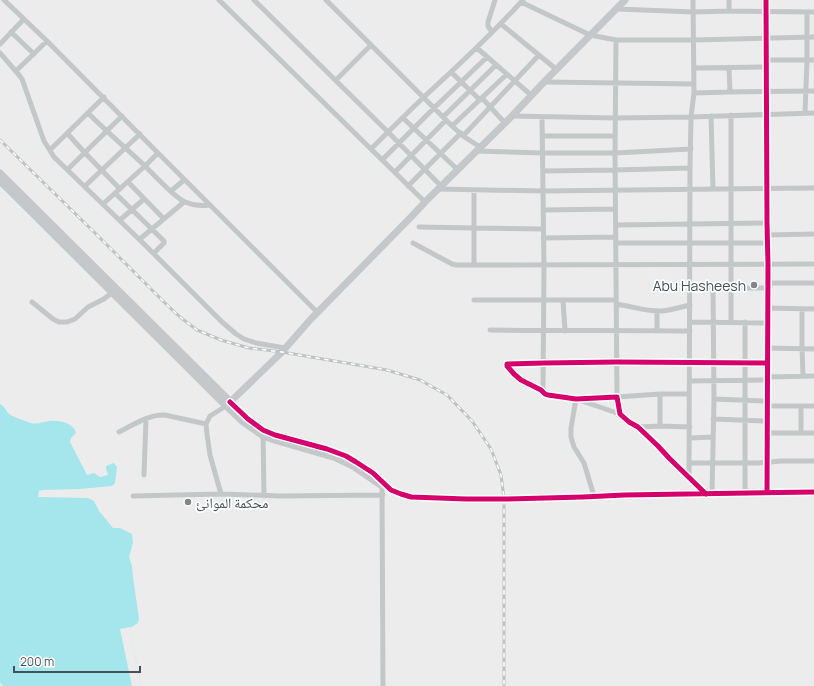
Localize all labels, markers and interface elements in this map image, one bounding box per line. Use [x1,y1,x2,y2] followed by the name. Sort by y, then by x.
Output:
[653,276,746,295] place label: Abu Hasheesh
[749,280,759,290] marker: Abu Hasheesh
[196,493,268,512] place label: محكمة الموانئ
[183,497,193,507] marker: محكمة الموانئ
[14,648,140,674] scale bar
[20,653,54,670] text: 200 m

